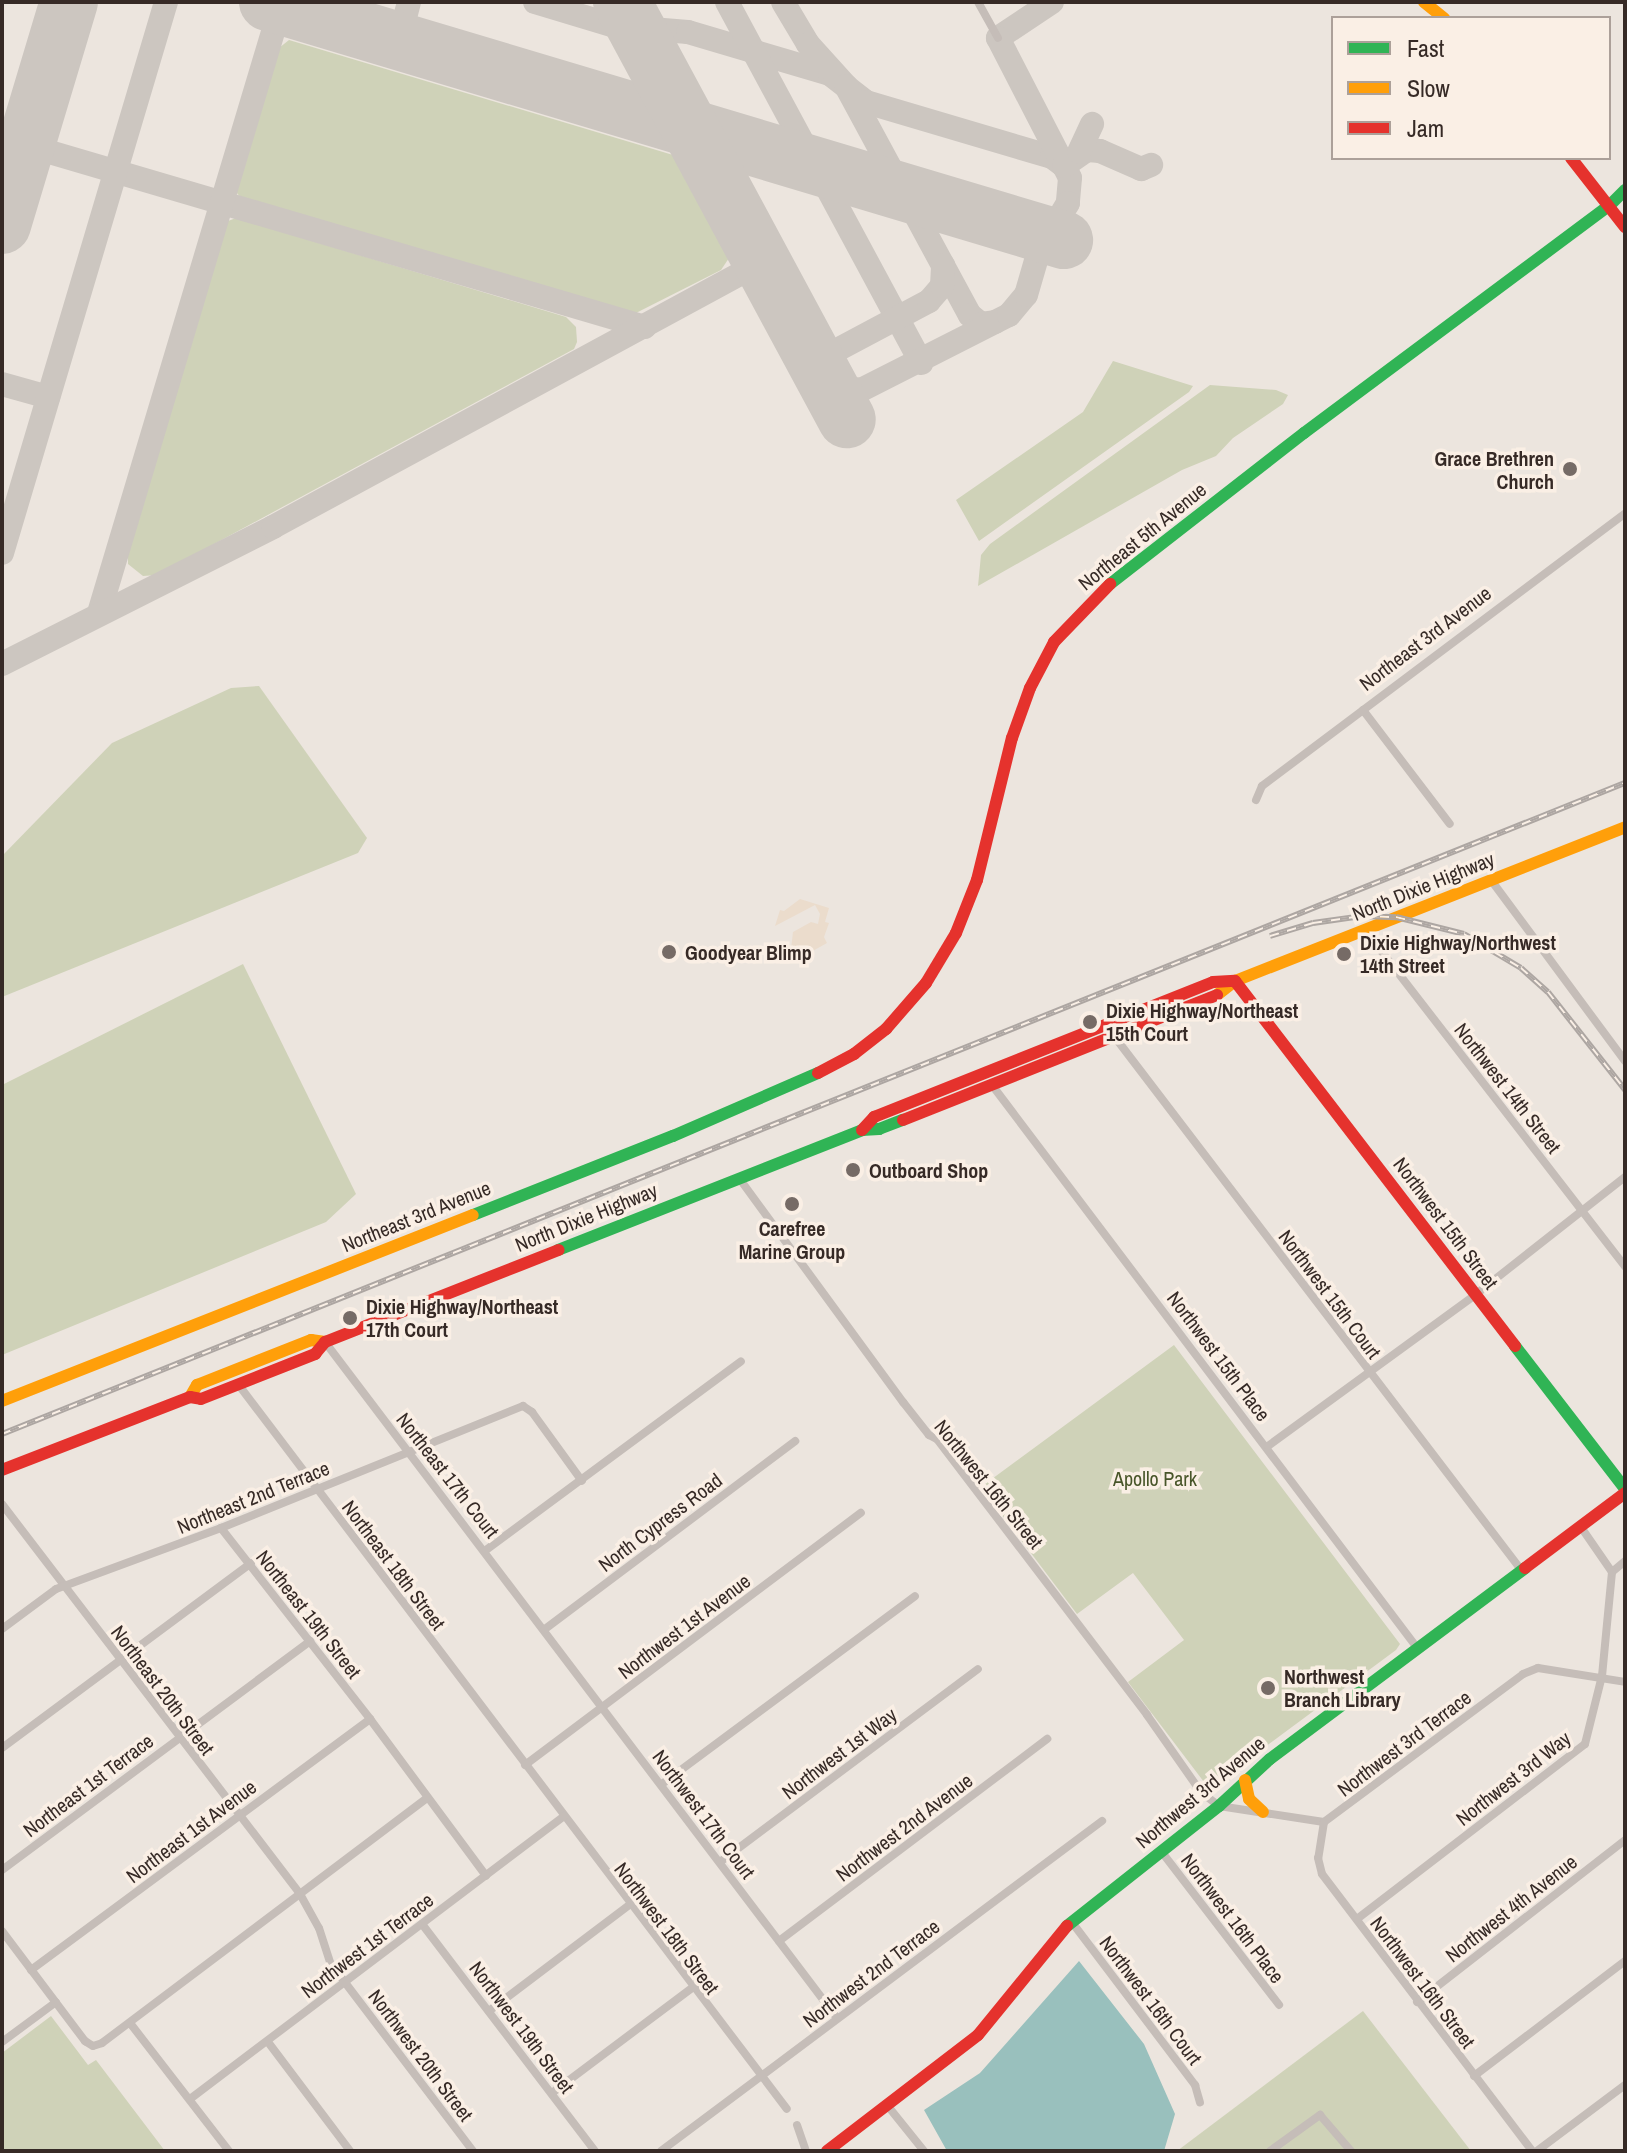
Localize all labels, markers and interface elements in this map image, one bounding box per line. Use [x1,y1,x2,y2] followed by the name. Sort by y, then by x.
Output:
[1331,16,1611,160] legend
[1407,32,1444,64] text: Fast
[1407,72,1450,104] text: Slow
[1407,112,1444,144] text: Jam
[1435,446,1554,493] place label: Grace Brethren Church
[1561,460,1579,478] marker: Grace Brethren Church
[1073,477,1211,595] street label: Northeast 5th Avenue
[1354,580,1496,696] street label: Northeast 3rd Avenue
[1348,847,1498,925] street label: North Dixie Highway
[1360,930,1556,977] place label: Dixie Highway/Northwest 14th Street
[685,940,812,964] place label: Goodyear Blimp
[660,943,678,961] marker: Goodyear Blimp
[1335,945,1353,963] marker: Dixie Highway/Northwest 14th Street
[1106,998,1298,1045] place label: Dixie Highway/Northeast 15th Court
[1081,1013,1099,1031] marker: Dixie Highway/Northeast 15th Court
[1450,1018,1566,1158] street label: Northwest 14th Street
[1389,1152,1503,1294] street label: Northwest 15th Street
[869,1158,988,1182] place label: Outboard Shop
[844,1161,862,1179] marker: Outboard Shop
[338,1175,494,1257] street label: Northeast 3rd Avenue
[511,1178,661,1256] street label: North Dixie Highway
[783,1195,801,1213] marker: Carefree Marine Group
[739,1216,845,1263] place label: Carefree Marine Group
[1274,1225,1386,1363] street label: Northwest 15th Court
[1163,1287,1275,1425] street label: Northwest 15th Place
[366,1294,558,1341] place label: Dixie Highway/Northeast 17th Court
[341,1309,359,1327] marker: Dixie Highway/Northeast 17th Court
[392,1408,504,1542] street label: Northeast 17th Court
[930,1415,1048,1553] street label: Northwest 16th Street
[173,1455,333,1539] street label: Northeast 2nd Terrace
[1113,1466,1197,1490] park label: Apollo Park
[593,1468,727,1576] street label: North Cypress Road
[338,1496,450,1634] street label: Northeast 18th Street
[252,1545,366,1683] street label: Northeast 19th Street
[613,1568,755,1684] street label: Northwest 1st Avenue
[107,1621,219,1759] street label: Northeast 20th Street
[1284,1664,1401,1711] place label: Northwest Branch Library
[1259,1679,1277,1697] marker: Northwest Branch Library
[1332,1685,1476,1801] street label: Northwest 3rd Terrace
[777,1702,901,1804] street label: Northwest 1st Way
[1451,1726,1575,1830] street label: Northwest 3rd Way
[18,1728,158,1842] street label: Northeast 1st Terrace
[1130,1731,1270,1853] street label: Northwest 3rd Avenue
[648,1745,760,1883] street label: Northwest 17th Court
[831,1768,977,1886] street label: Northwest 2nd Avenue
[121,1774,261,1888] street label: Northeast 1st Avenue
[1177,1849,1289,1987] street label: Northwest 16th Place
[1440,1849,1582,1967] street label: Northwest 4th Avenue
[610,1857,724,1999] street label: Northwest 18th Street
[296,1887,438,2003] street label: Northwest 1st Terrace
[1366,1911,1480,2053] street label: Northwest 16th Street
[798,1914,944,2032] street label: Northwest 2nd Terrace
[1095,1931,1207,2069] street label: Northwest 16th Court
[465,1956,579,2098] street label: Northwest 19th Street
[364,1984,478,2126] street label: Northwest 20th Street

